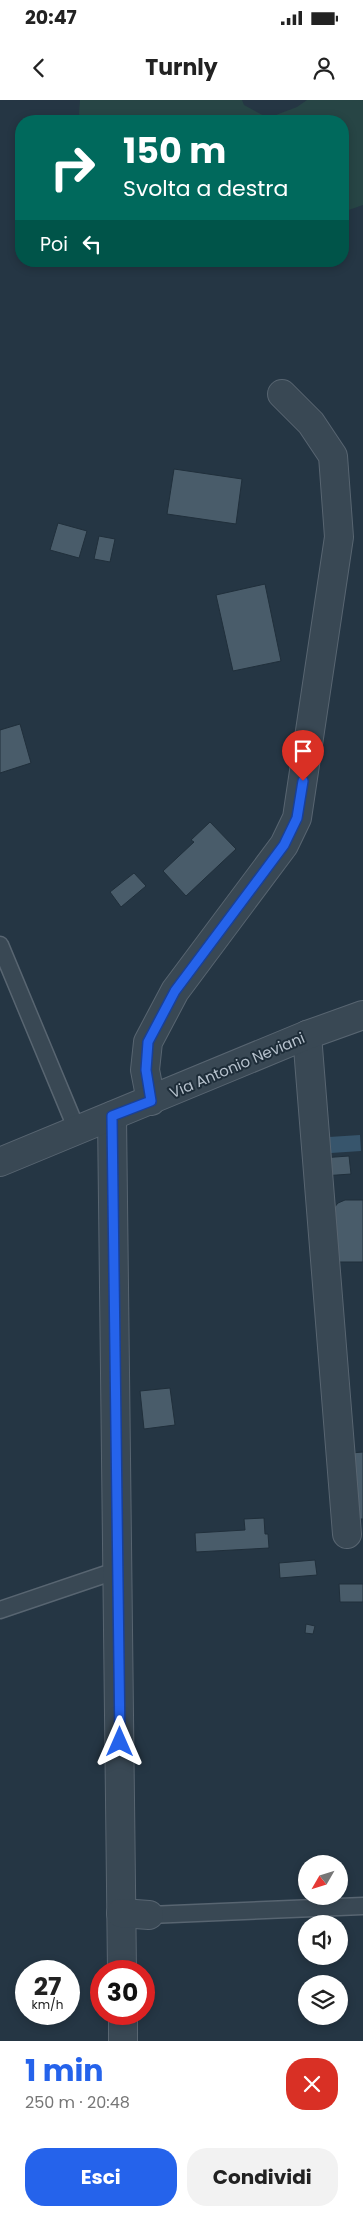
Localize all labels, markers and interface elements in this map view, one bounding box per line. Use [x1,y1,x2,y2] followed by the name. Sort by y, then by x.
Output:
[25,4,77,31] text: 20:47
[145,52,218,83] text: Turnly
[25,54,53,82] icon: back
[310,54,338,82] icon: person
[123,126,226,175] text: 150 m
[40,135,105,200] icon: right
[123,173,288,204] text: Svolta a destra
[78,230,106,258] icon: left
[40,231,68,258] text: Poi
[282,730,324,781] pin
[289,737,317,765] icon: arrive
[166,1027,308,1103] street label: Via Antonio Neviani
[93,1715,145,1767] position arrow
[298,1855,348,1905] north arrow
[298,1855,348,2025] map controls
[298,1915,348,1965] button: sound
[90,1960,155,2025] speed limit sign: 30
[34,1969,61,2004] text: 27
[298,1975,348,2025] button: layers
[32,1996,63,2013] text: km/h
[25,2049,103,2092] text: 1 min
[286,2058,338,2110] button: close
[25,2091,130,2114] text: 250 m · 20:48
[25,2148,177,2206] button: Esci
[187,2148,338,2206] button: Condividi

